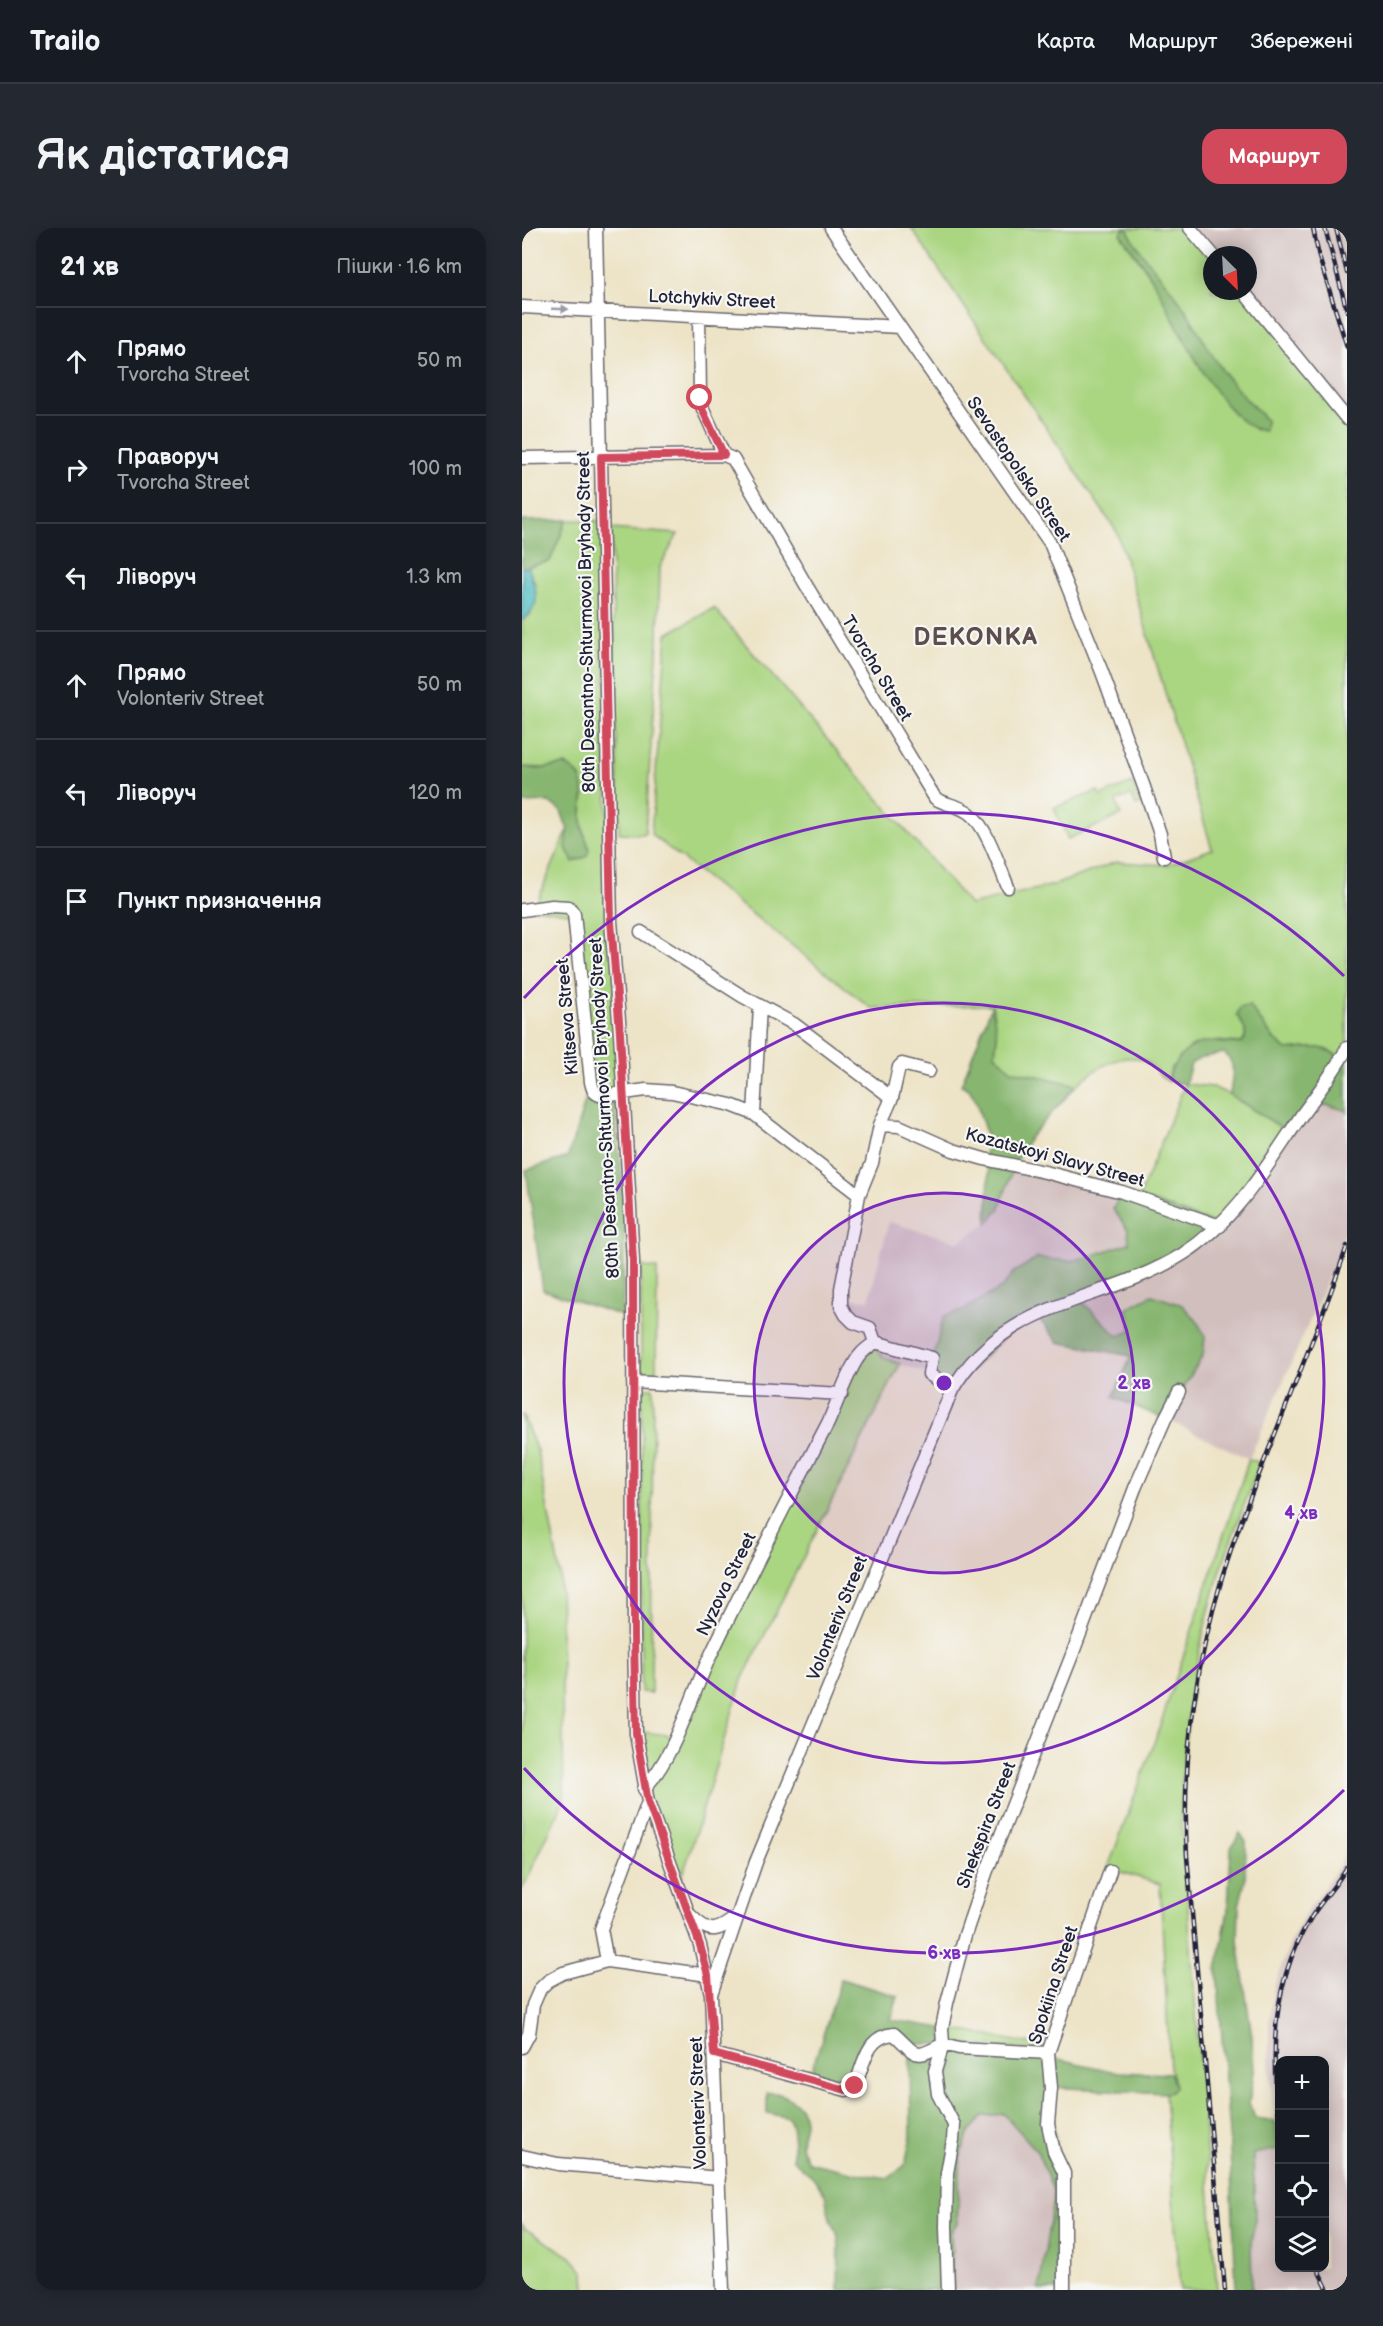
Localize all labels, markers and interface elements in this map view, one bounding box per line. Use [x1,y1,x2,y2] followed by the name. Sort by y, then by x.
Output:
[30,25,101,58] text: Trailo
[1036,29,1095,54] text: Карта
[1128,29,1218,54] text: Маршрут
[1251,29,1353,54] text: Збережені
[1202,129,1347,184] button: Маршрут
[36,131,290,182] text: Як дістатися
[1203,246,1257,300] north arrow
[60,252,119,283] text: 21 хв
[336,255,462,279] text: Пішки · 1.6 km
[648,286,777,313] street label: Lotchykiv Street
[550,304,569,314] one-way arrow
[117,336,186,363] text: Прямо
[60,345,93,378] icon: ahead
[417,349,462,373] text: 50 m
[117,363,250,387] text: Tvorcha Street
[686,384,712,410] route start
[962,393,1075,546] street label: Sevastopolska Street
[117,444,219,471] text: Праворуч
[573,451,600,793] street label: 80th Desantno-Shturmovoi Bryhady Street
[60,453,93,486] icon: right
[409,457,462,481] text: 100 m
[117,471,250,495] text: Tvorcha Street
[60,561,93,594] icon: left
[117,564,197,591] text: Ліворуч
[406,565,462,589] text: 1.3 km
[837,612,917,725] street label: Tvorcha Street
[914,623,1038,652] district label: DEKONKA
[117,660,186,687] text: Прямо
[60,669,93,702] icon: ahead
[417,673,462,697] text: 50 m
[117,687,264,711] text: Volonteriv Street
[60,777,93,810] icon: left
[117,780,197,807] text: Ліворуч
[409,781,462,805] text: 120 m
[60,885,93,918] icon: arrive
[117,888,322,915] text: Пункт призначення
[585,936,624,1279] street label: 80th Desantno-Shturmovoi Bryhady Street
[552,957,583,1076] street label: Kiltseva Street
[963,1123,1147,1192] street label: Kozatskoyi Slavy Street
[934,1373,954,1393] centre of rings
[1117,1373,1151,1394] text: 2 хв
[1284,1503,1318,1524] text: 4 хв
[692,1529,761,1639] street label: Nyzova Street
[803,1552,872,1684] street label: Volonteriv Street
[953,1758,1020,1892] street label: Shekspira Street
[1024,1923,1083,2047] street label: Spokiina Street
[927,1943,961,1964] text: 6 хв
[686,2036,711,2170] street label: Volonteriv Street
[1275,2056,1329,2272] map controls
[1275,2056,1329,2110] button: +
[841,2072,867,2098] route end
[1275,2110,1329,2164] button: −
[1275,2164,1329,2218] button: locate
[1275,2218,1329,2272] button: layers

